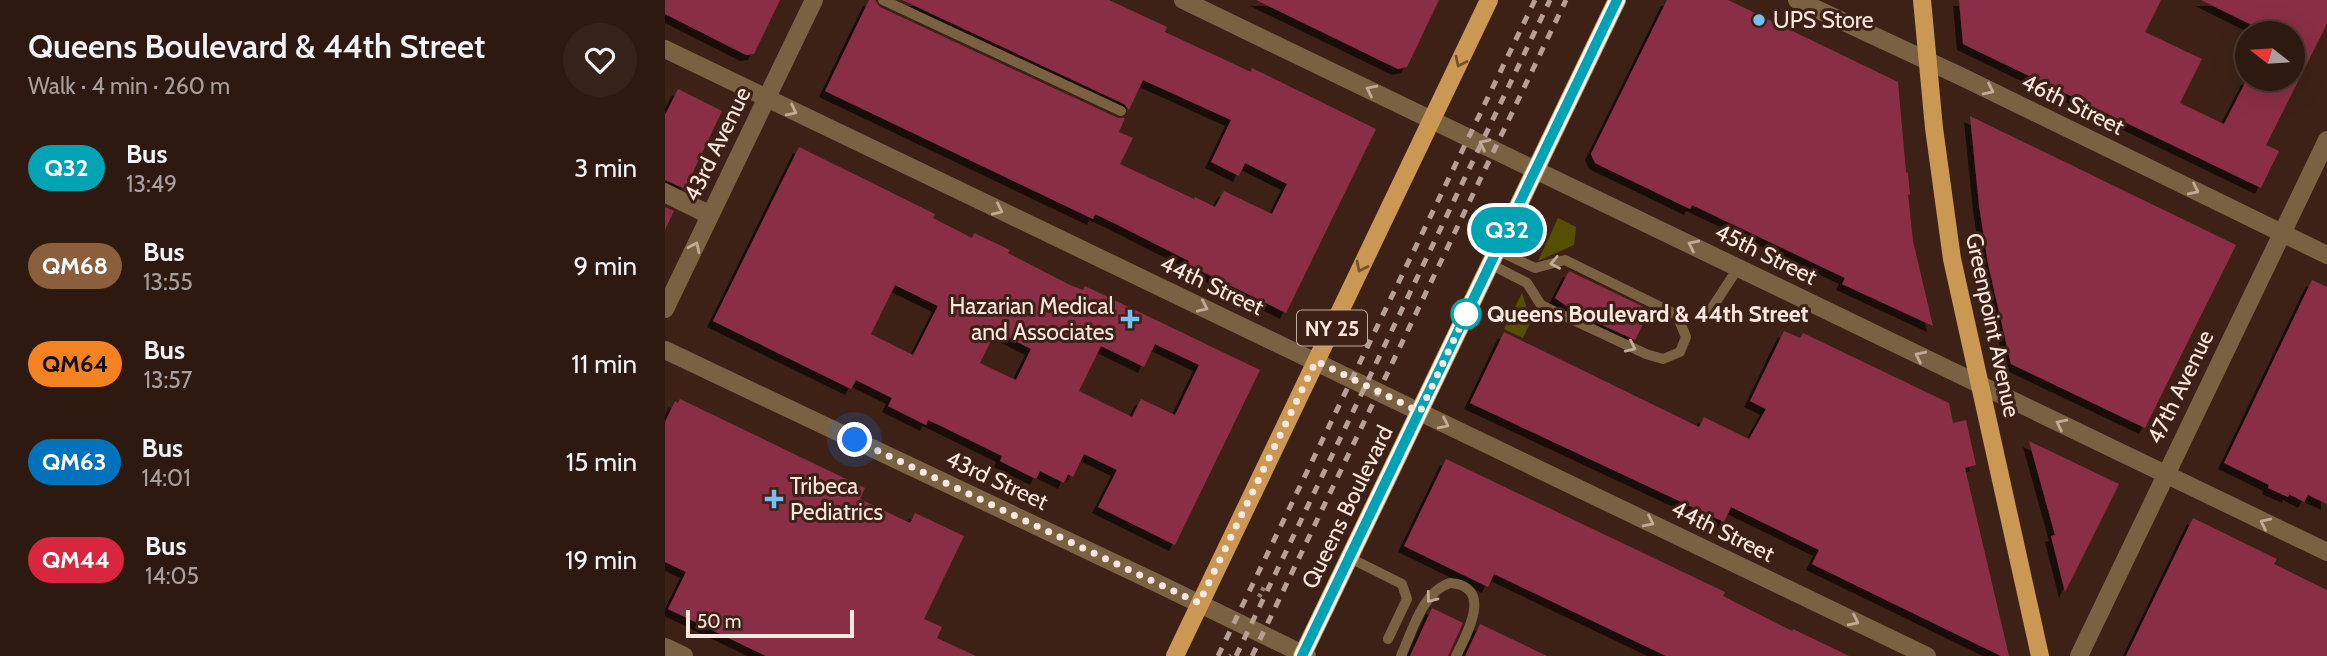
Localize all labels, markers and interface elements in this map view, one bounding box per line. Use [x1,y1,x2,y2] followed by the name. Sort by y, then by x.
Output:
[1773,6,1874,34] place label: UPS Store
[1751,12,1767,28] marker: UPS Store
[2235,21,2305,91] north arrow
[2235,21,2305,91] map controls
[563,23,637,97] button: heart
[28,26,485,66] text: Queens Boulevard & 44th Street
[1454,55,1468,67] one-way arrow
[2017,67,2129,141] street label: 46th Street
[28,72,230,100] text: Walk · 4 min · 260 m
[677,82,757,206] street label: 43rd Avenue
[1982,82,1994,96] one-way arrow
[1366,84,1378,98] one-way arrow
[785,103,797,117] one-way arrow
[126,138,167,170] text: Bus
[1479,138,1491,152] one-way arrow
[574,152,637,184] text: 3 min
[45,153,88,182] text: Q32
[126,170,177,198] text: 13:49
[2187,182,2199,196] one-way arrow
[991,201,1003,215] one-way arrow
[1467,207,1547,253] line badge: Q32
[1485,215,1529,244] text: Q32
[1710,217,1822,291] street label: 45th Street
[1960,230,2026,420] street label: Greenpoint Avenue
[143,236,185,268] text: Bus
[1688,240,1700,254] one-way arrow
[686,242,700,254] one-way arrow
[1156,249,1268,321] street label: 44th Street
[574,250,637,282] text: 9 min
[42,251,108,280] text: QM68
[1550,255,1562,270] one-way arrow
[1356,260,1370,272] one-way arrow
[143,268,193,296] text: 13:55
[949,292,1115,346] place label: Hazarian Medical and Associates
[1196,299,1208,313] one-way arrow
[1451,299,1481,329] marker: Queens Boulevard & 44th Street
[1487,300,1809,328] place label: Queens Boulevard & 44th Street
[1120,309,1140,329] marker: Hazarian Medical and Associates
[1297,310,1367,346] road number: NY 25
[2140,325,2220,448] street label: 47th Avenue
[143,334,185,366] text: Bus
[1623,339,1636,353] one-way arrow
[571,348,637,380] text: 11 min
[42,349,108,378] text: QM64
[1915,350,1927,364] one-way arrow
[143,366,192,394] text: 13:57
[1437,415,1449,429] one-way arrow
[2056,418,2068,432] one-way arrow
[1295,421,1399,593] street label: Queens Boulevard
[837,422,872,457] your location
[142,432,183,464] text: Bus
[941,444,1053,516] street label: 43rd Street
[566,446,637,478] text: 15 min
[42,447,107,476] text: QM63
[142,464,191,492] text: 14:01
[790,472,883,526] place label: Tribeca Pediatrics
[764,489,784,509] marker: Tribeca Pediatrics
[1667,494,1779,568] street label: 44th Street
[1642,514,1654,528] one-way arrow
[2260,517,2273,531] one-way arrow
[145,530,186,562] text: Bus
[565,544,637,576] text: 19 min
[42,545,110,574] text: QM44
[145,562,199,590] text: 14:05
[1427,590,1439,603] one-way arrow
[686,607,854,639] scale bar
[697,610,741,633] text: 50 m
[1847,613,1859,627] one-way arrow

